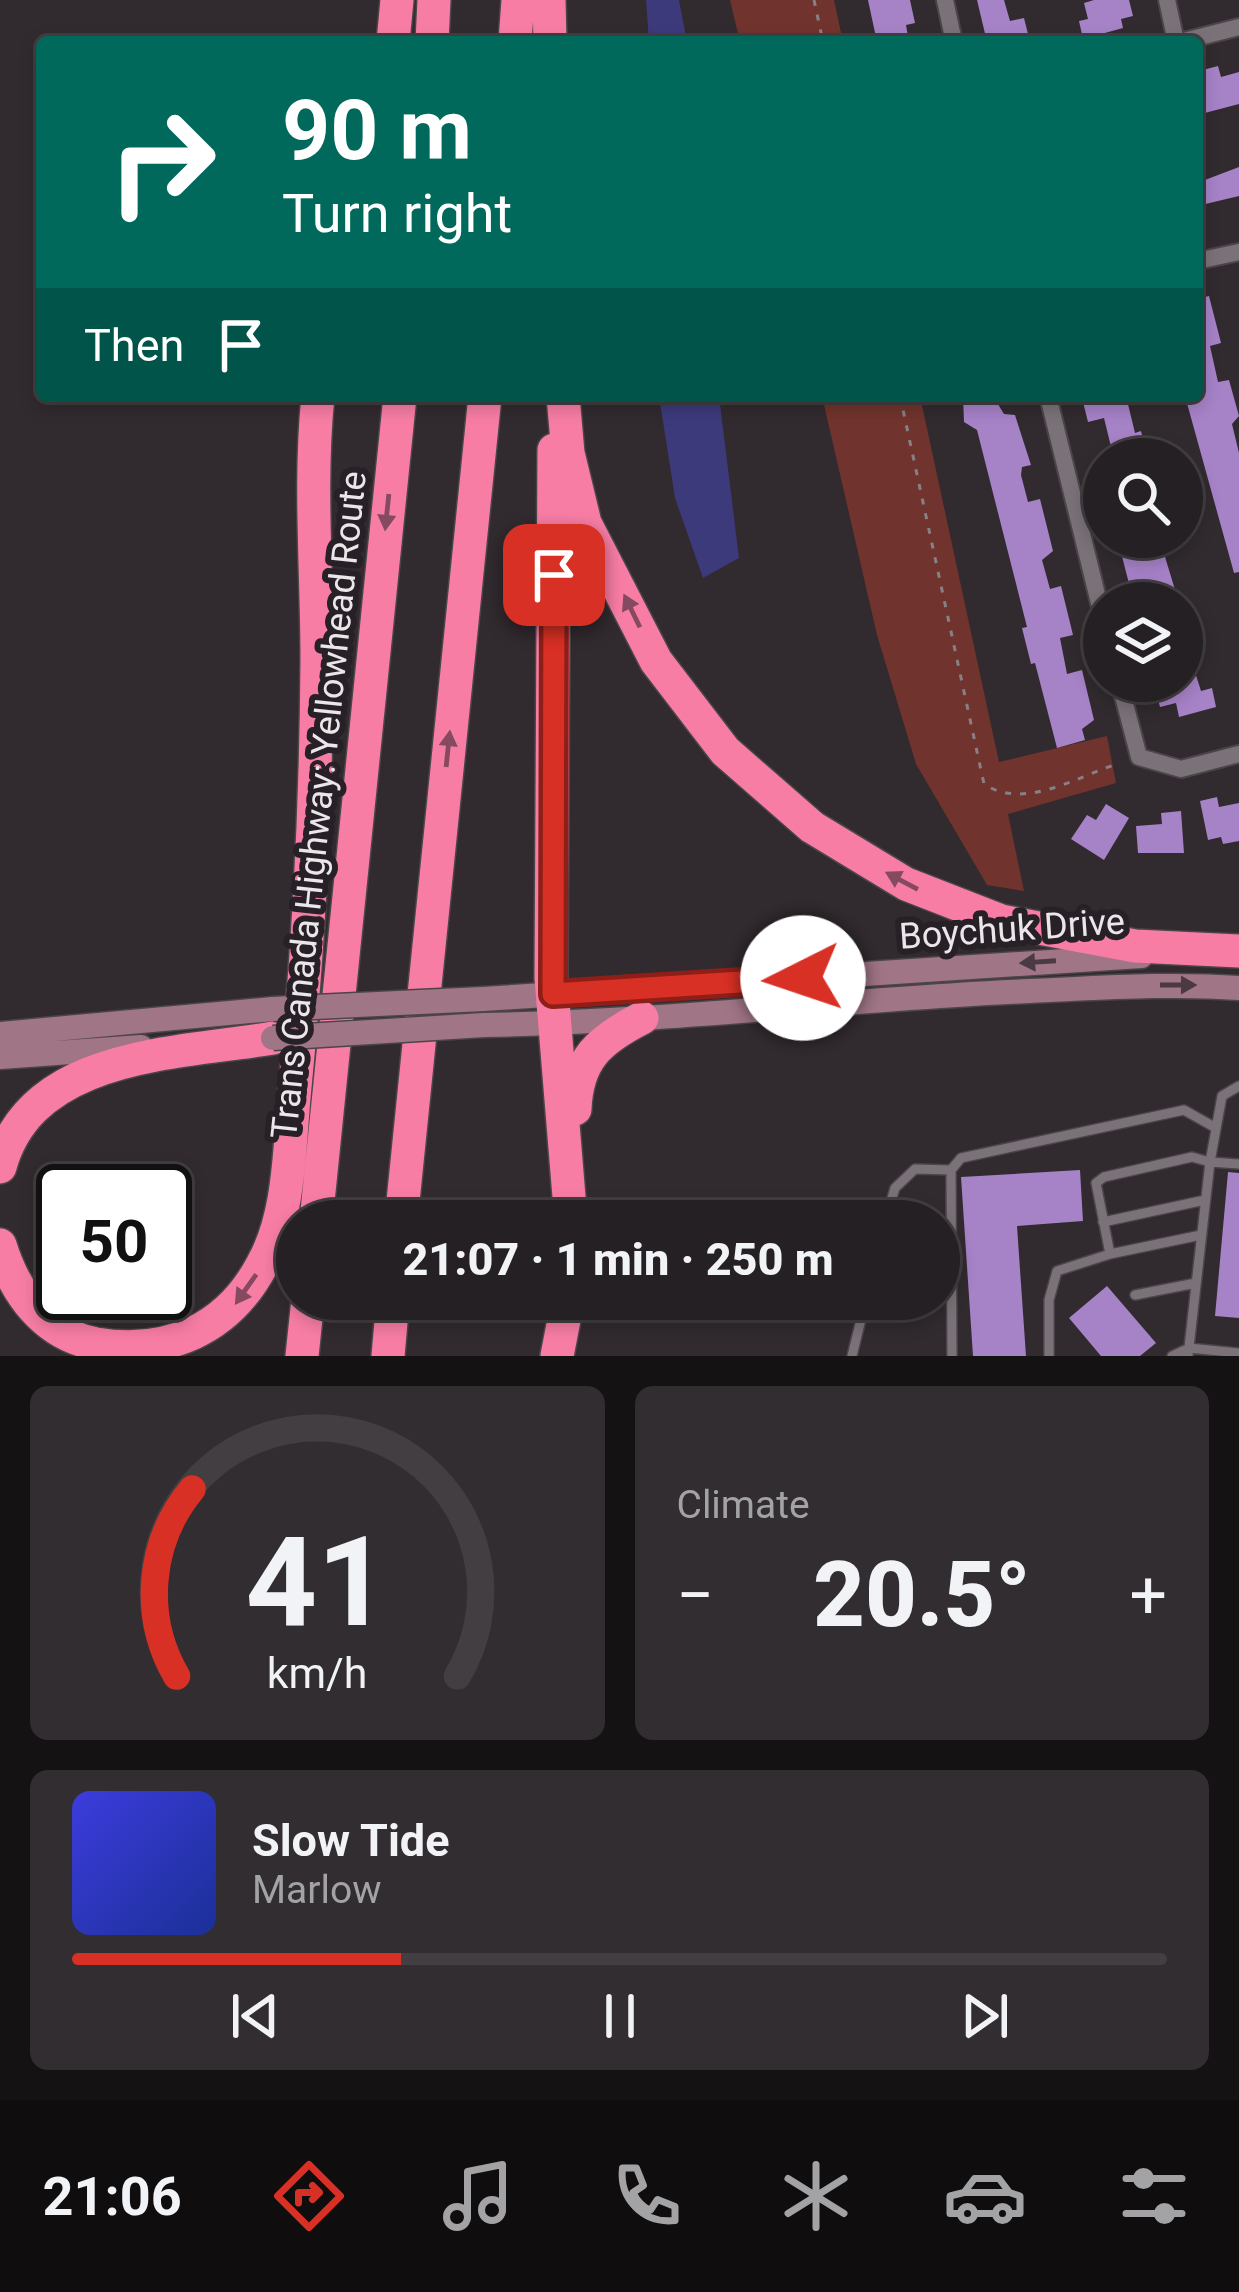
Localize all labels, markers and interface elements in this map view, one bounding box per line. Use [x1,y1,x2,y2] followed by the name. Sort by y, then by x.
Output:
[282,81,472,180] text: 90 m
[84,84,240,240] icon: right
[282,182,512,245] text: Turn right
[208,312,274,378] icon: arrive
[84,319,184,372] text: Then
[1083,438,1203,702] map controls
[1083,438,1203,558] button: search
[263,469,375,1141] street label: Trans Canada Highway: Yellowhead Route
[377,494,396,531] one-way arrow
[503,524,605,626] pin
[521,542,587,608] icon: arrive
[1083,582,1203,702] button: layers
[622,593,642,628] one-way arrow
[439,730,458,767] one-way arrow
[885,871,920,892] one-way arrow
[898,900,1126,958] street label: Boychuk Drive
[740,915,866,1041] position arrow
[1019,953,1056,972] one-way arrow
[1160,975,1198,995] one-way arrow
[36,1164,192,1320] speed limit sign: 50
[402,1233,834,1286] text: 21:07 · 1 min · 250 m
[235,1273,258,1306] one-way arrow
[677,1482,810,1528] text: Climate
[246,1509,389,1655] text: 41
[813,1543,1031,1648] text: 20.5°
[677,1557,714,1634] text: −
[1130,1557,1167,1634] text: +
[267,1648,368,1698] text: km/h
[252,1814,450,1867] text: Slow Tide
[252,1867,382,1913] text: Marlow
[222,1983,288,2049] icon: previous
[587,1983,653,2049] icon: pause
[952,1983,1018,2049] icon: next
[267,2154,351,2238] icon: directions
[436,2154,520,2238] icon: music
[605,2154,689,2238] icon: phone
[774,2154,858,2238] icon: climate
[943,2154,1027,2238] icon: car
[1112,2154,1196,2238] icon: filters
[43,2165,182,2228] text: 21:06

